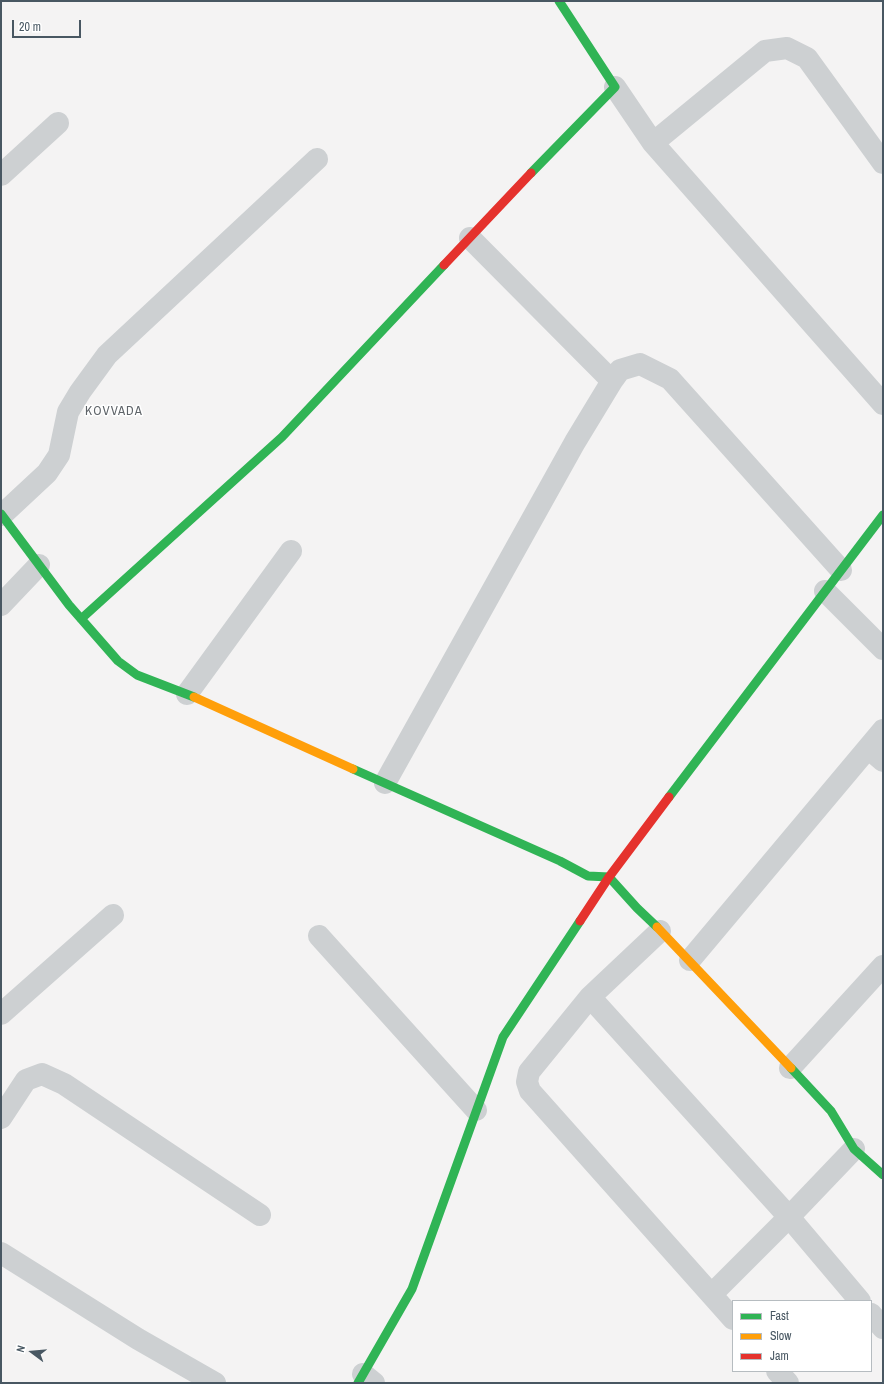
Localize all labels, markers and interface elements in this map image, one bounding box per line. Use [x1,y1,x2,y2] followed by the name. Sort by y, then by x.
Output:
[14,12,83,38] scale bar
[19,19,41,35] text: 20 m
[85,404,143,420] district label: KOVVADA
[732,1300,872,1372] legend
[770,1308,789,1324] text: Fast
[770,1328,791,1344] text: Slow
[12,1332,52,1372] north arrow
[13,1344,28,1354] text: N
[770,1348,789,1364] text: Jam

